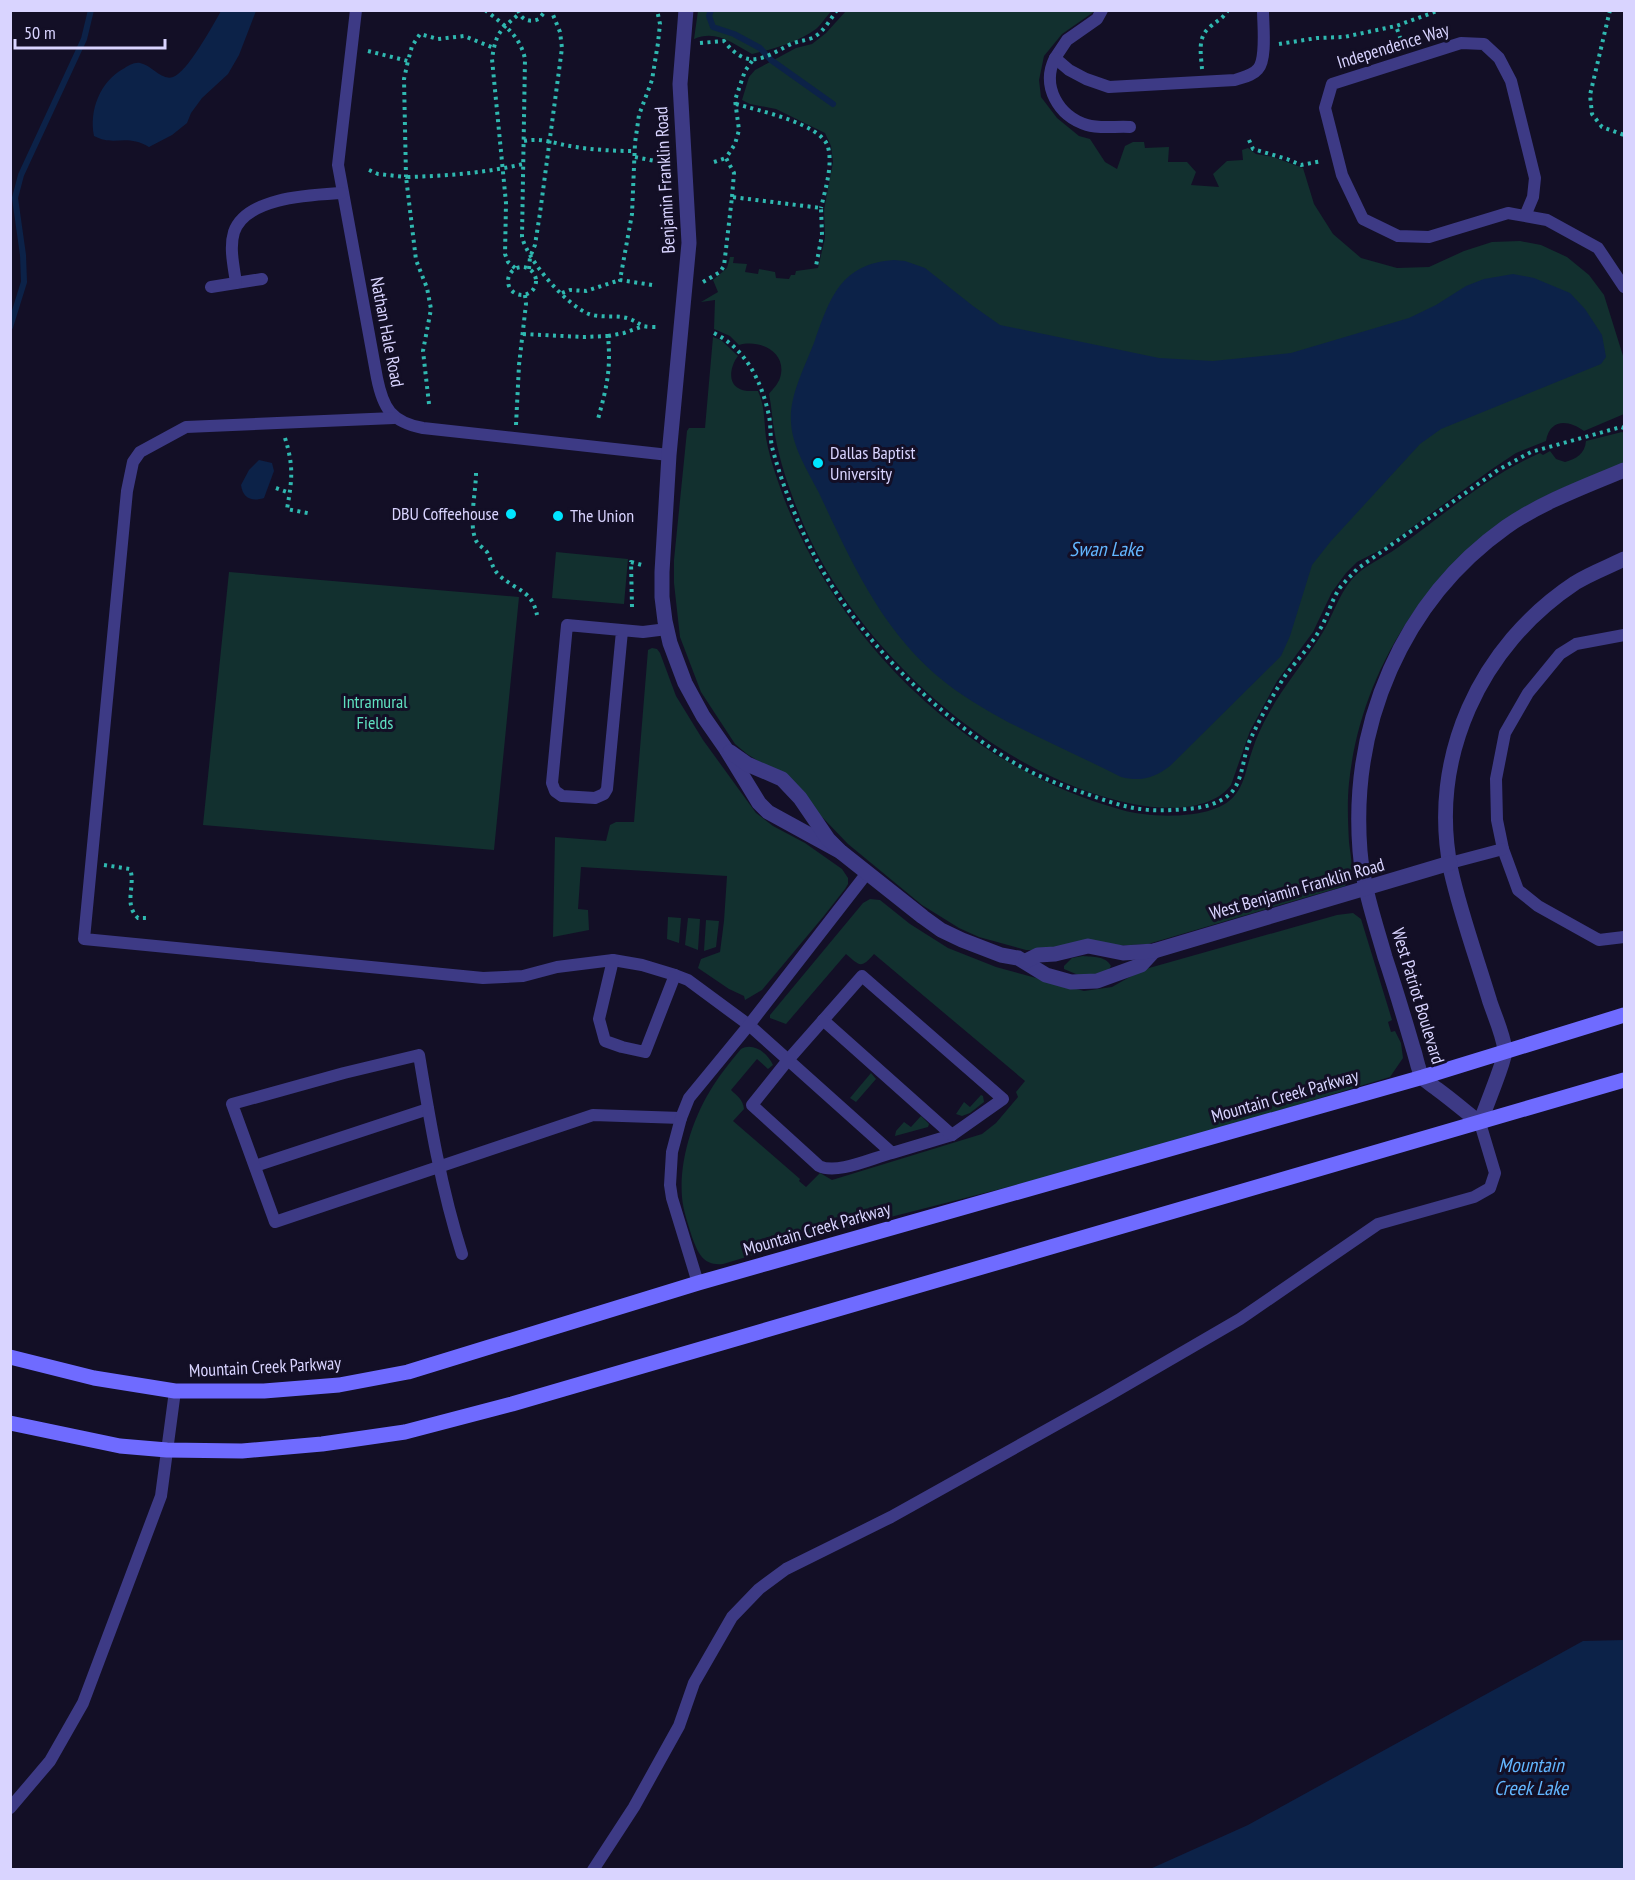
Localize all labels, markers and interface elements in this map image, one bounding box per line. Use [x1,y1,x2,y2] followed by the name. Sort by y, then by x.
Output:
[15,12,165,50] scale bar
[1334,17,1452,73] street label: Independence Way
[24,21,56,44] text: 50 m
[649,106,680,254] street label: Benjamin Franklin Road
[366,275,409,389] street label: Nathan Hale Road
[830,441,916,485] place label: Dallas Baptist University
[811,456,825,470] marker: Dallas Baptist University
[392,502,499,525] place label: DBU Coffeehouse
[570,504,634,527] place label: The Union
[504,507,518,521] marker: DBU Coffeehouse
[551,509,565,523] marker: The Union
[1069,536,1144,562] water label: Swan Lake
[342,690,408,734] park label: Intramural Fields
[1207,853,1387,925] street label: West Benjamin Franklin Road
[1387,925,1450,1067] street label: West Patriot Boulevard
[1209,1063,1361,1128] street label: Mountain Creek Parkway
[741,1196,893,1261] street label: Mountain Creek Parkway
[188,1351,342,1382] street label: Mountain Creek Parkway
[1494,1752,1570,1801] water label: Mountain Creek Lake

